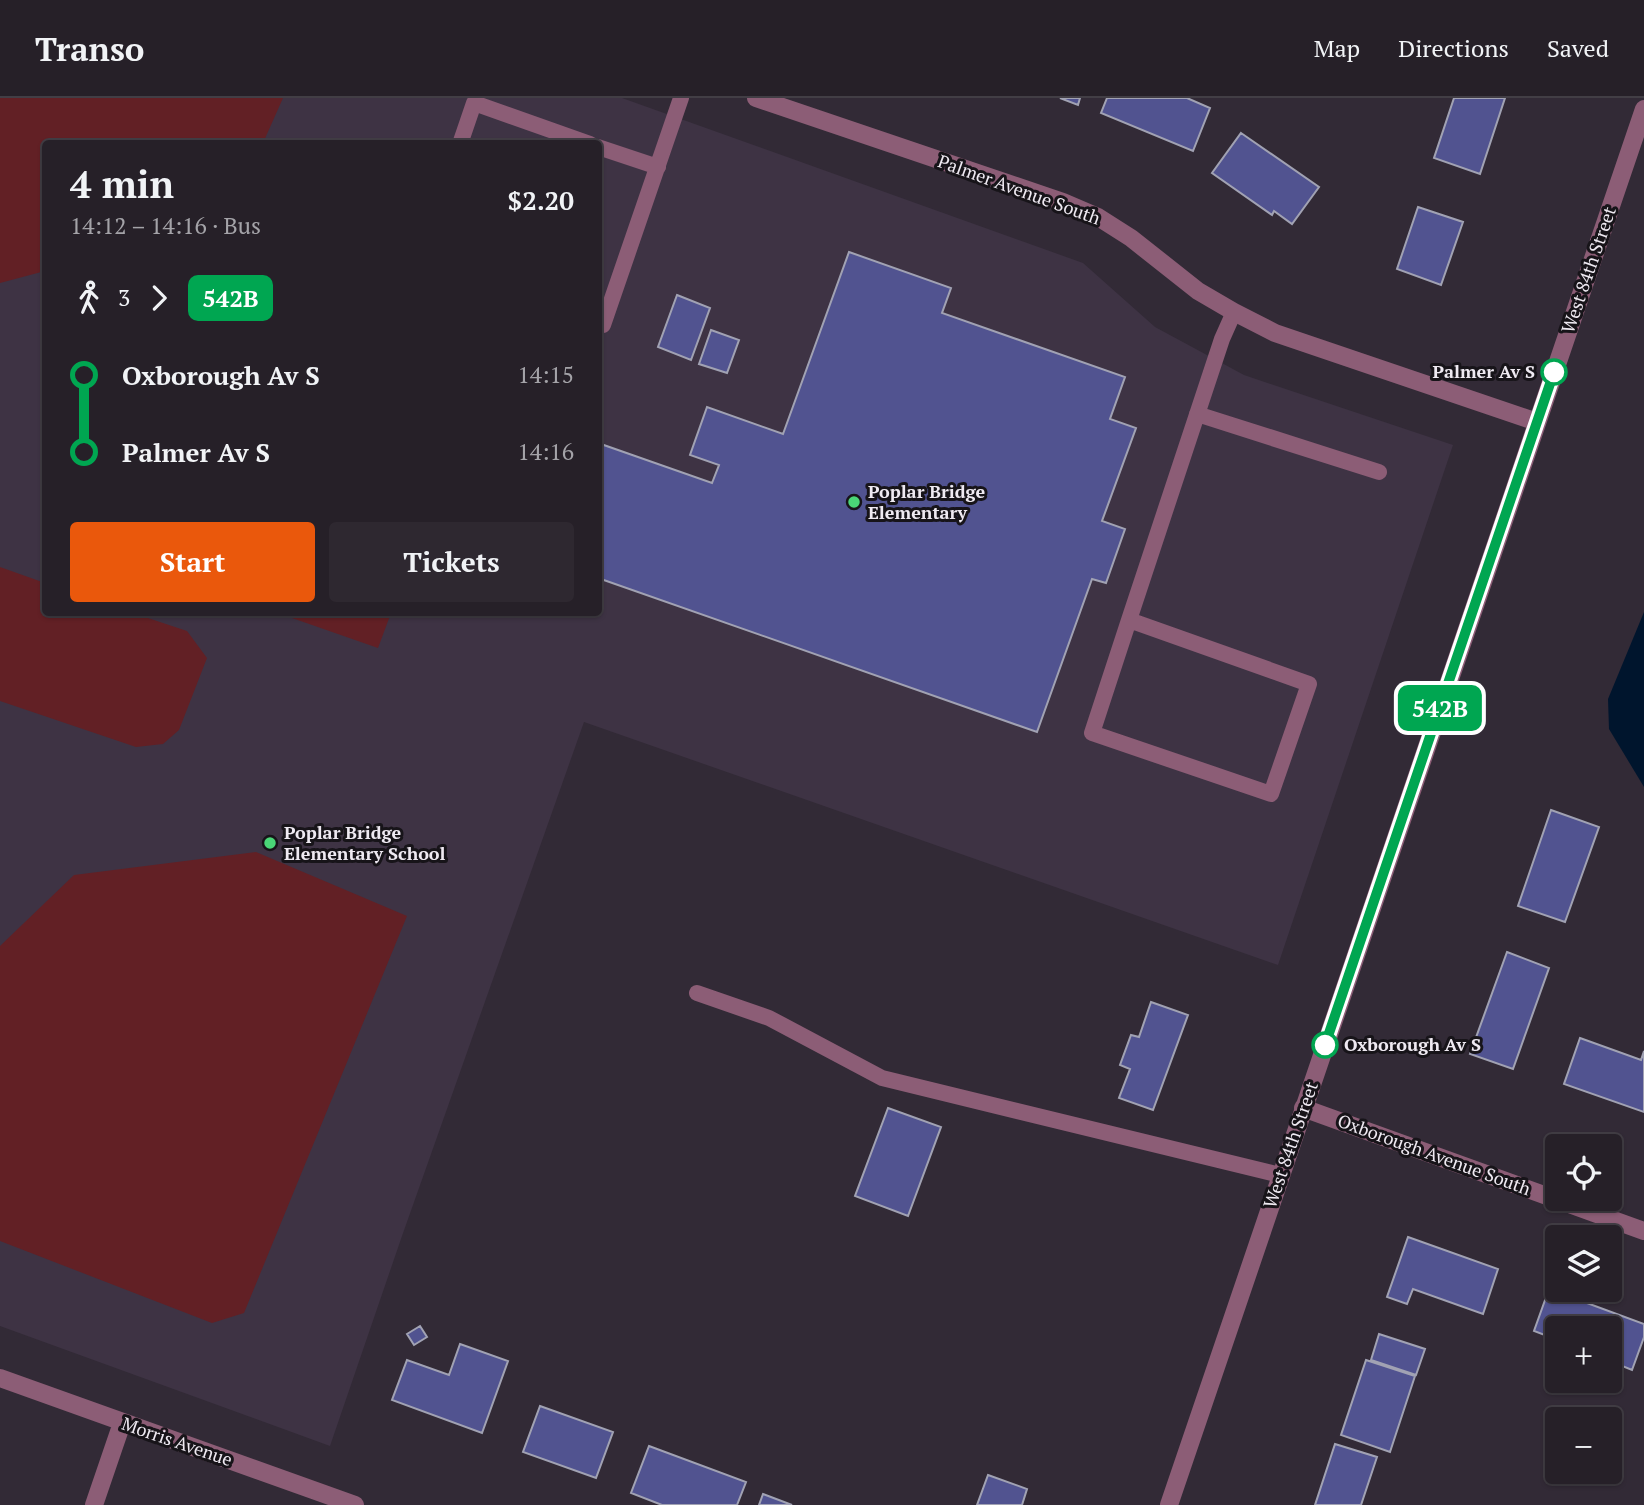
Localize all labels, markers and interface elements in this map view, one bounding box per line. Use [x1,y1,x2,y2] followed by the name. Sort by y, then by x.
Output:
[35,27,144,70] text: Transo
[1314,32,1360,64] text: Map
[1398,32,1509,64] text: Directions
[1547,32,1609,64] text: Saved
[935,149,1104,230] street label: Palmer Avenue South
[70,159,174,209] text: 4 min
[508,183,574,217] text: $2.20
[1555,203,1621,336] street label: West 84th Street
[70,210,261,241] text: 14:12 – 14:16 · Bus
[70,279,108,317] icon: walk
[140,279,178,317] icon: forward
[118,282,130,313] text: 3
[202,282,259,314] text: 542B
[122,358,320,392] text: Oxborough Av S
[517,359,574,390] text: 14:15
[1432,359,1535,383] place label: Palmer Av S
[1541,359,1567,385] marker: Palmer Av S
[122,435,270,469] text: Palmer Av S
[517,436,574,467] text: 14:16
[868,479,986,524] place label: Poplar Bridge Elementary
[846,494,862,510] marker: Poplar Bridge Elementary
[70,522,315,602] button: Start
[329,522,574,602] button: Tickets
[1391,685,1489,731] line badge: 542B
[1412,692,1468,724] text: 542B
[284,820,446,865] place label: Poplar Bridge Elementary School
[262,835,278,851] marker: Poplar Bridge Elementary School
[1312,1032,1338,1058] marker: Oxborough Av S
[1344,1032,1481,1056] place label: Oxborough Av S
[1257,1078,1323,1211] street label: West 84th Street
[1334,1108,1535,1200] street label: Oxborough Avenue South
[1545,1134,1622,1484] map controls
[1545,1134,1622,1211] button: locate
[1545,1225,1622,1302] button: layers
[1545,1316,1622,1393] button: +
[1545,1407,1622,1484] button: −
[119,1411,236,1471] street label: Morris Avenue

